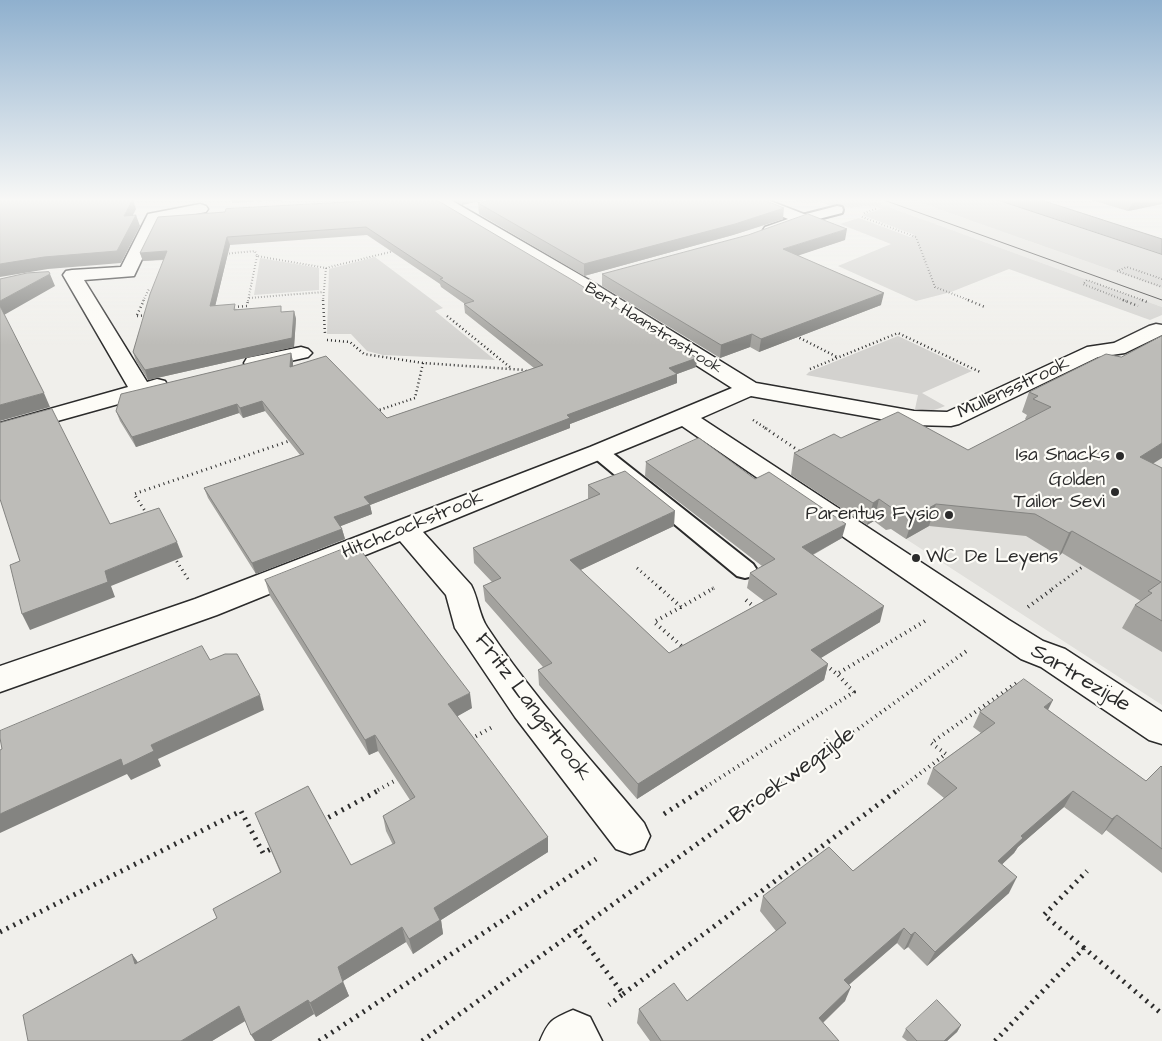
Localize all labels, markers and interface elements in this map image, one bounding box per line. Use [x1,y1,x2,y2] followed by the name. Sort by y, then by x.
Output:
[581,279,725,379] street label: Bert Haanstrastrook
[954,353,1074,425] street label: Mullensstrook
[1016,445,1110,467] place label: Isa Snacks
[1114,450,1126,462] marker: Isa Snacks
[1014,470,1105,514] place label: Golden Tailor Sevi
[1109,486,1121,498] marker: Golden Tailor Sevi
[339,487,487,565] street label: Hitchcockstrook
[806,504,939,526] place label: Parentus Fysio
[943,509,955,521] marker: Parentus Fysio
[926,547,1058,569] place label: WC De Leyens
[910,552,922,564] marker: WC De Leyens
[468,629,596,787] street label: Fritz Langstrook
[1025,639,1135,719] street label: Sartrezijde
[725,722,861,830] street label: Broekwegzijde

